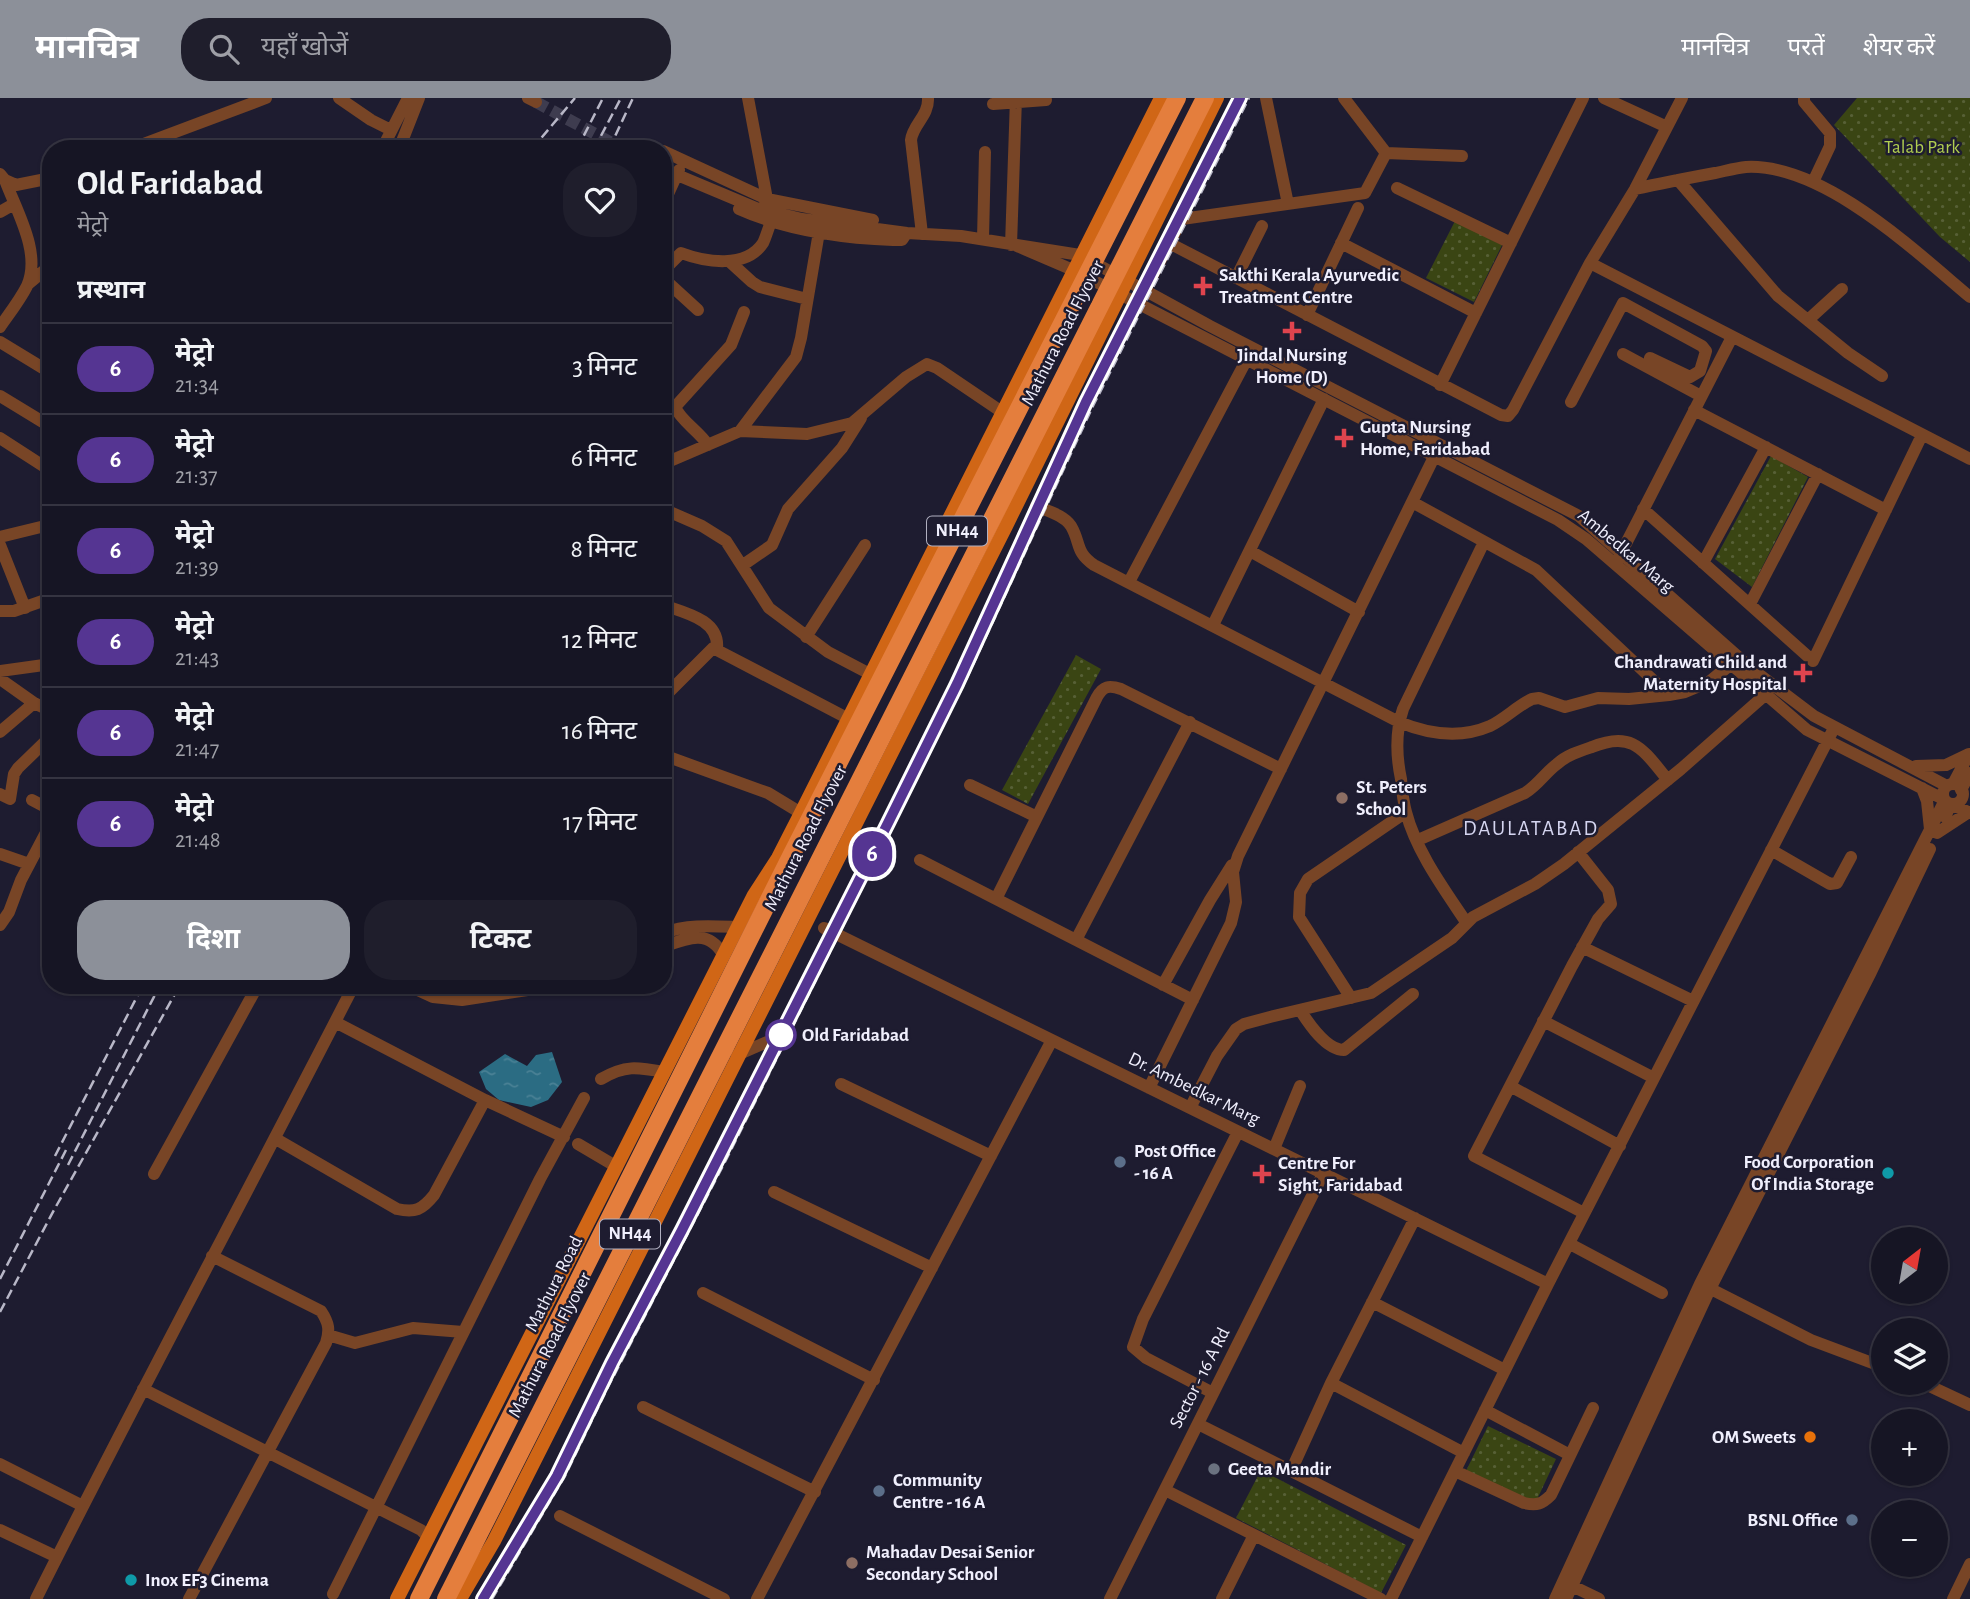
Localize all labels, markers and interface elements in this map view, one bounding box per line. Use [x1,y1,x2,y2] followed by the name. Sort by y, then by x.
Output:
[181,18,671,81] search box
[205,30,243,68] icon: search
[35,32,139,65] text: मानचित्र
[261,34,348,60] text: यहाँ खोजें
[1681,36,1750,60] text: मानचित्र
[1788,36,1825,60] text: परतें
[1863,36,1935,60] text: शेयर करें
[1884,138,1960,157] park label: Talab Park
[563,163,637,237] button: heart
[77,168,263,201] text: Old Faridabad
[77,214,108,237] text: मेट्रो
[1018,257,1108,409] street label: Mathura Road Flyover
[1219,266,1399,307] place label: Sakthi Kerala Ayurvedic Treatment Centre
[1193,276,1213,296] marker: Sakthi Kerala Ayurvedic Treatment Centre
[77,277,145,303] text: प्रस्थान
[1282,321,1302,341] marker: Jindal Nursing Home (D)
[175,340,214,366] text: मेट्रो
[1237,346,1347,387] place label: Jindal Nursing Home (D)
[572,354,637,380] text: 3 मिनट
[110,357,121,381] text: 6
[175,374,219,397] text: 21:34
[1360,418,1490,459] place label: Gupta Nursing Home, Faridabad
[1334,428,1354,448] marker: Gupta Nursing Home, Faridabad
[175,431,214,457] text: मेट्रो
[571,445,637,471] text: 6 मिनट
[110,448,121,472] text: 6
[175,465,218,488] text: 21:37
[1574,505,1678,597] street label: Ambedkar Marg
[927,516,987,545] road number: NH44
[175,522,214,548] text: मेट्रो
[571,536,637,562] text: 8 मिनट
[110,539,121,563] text: 6
[175,556,219,579] text: 21:39
[175,613,214,639] text: मेट्रो
[562,627,637,653] text: 12 मिनट
[110,630,121,654] text: 6
[175,647,219,670] text: 21:43
[1614,653,1787,694] place label: Chandrawati Child and Maternity Hospital
[1793,663,1813,683] marker: Chandrawati Child and Maternity Hospital
[175,704,214,730] text: मेट्रो
[562,718,637,744] text: 16 मिनट
[110,721,121,745] text: 6
[175,738,219,761] text: 21:47
[761,762,851,914] street label: Mathura Road Flyover
[1356,778,1427,819] place label: St. Peters School
[1334,790,1350,806] marker: St. Peters School
[175,795,214,821] text: मेट्रो
[563,809,637,835] text: 17 मिनट
[110,812,121,836] text: 6
[1463,818,1599,839] district label: DAULATABAD
[175,829,221,852] text: 21:48
[849,831,895,877] line badge: 6
[866,842,878,866] text: 6
[77,900,350,980] button: दिशा
[364,900,637,980] button: टिकट
[766,1020,796,1050] marker: Old Faridabad
[802,1026,909,1045] place label: Old Faridabad
[1125,1049,1263,1129] street label: Dr. Ambedkar Marg
[1134,1142,1216,1183] place label: Post Office - 16 A
[1743,1153,1874,1194] place label: Food Corporation Of India Storage
[1112,1154,1128,1170] marker: Post Office - 16 A
[1278,1154,1402,1195] place label: Centre For Sight, Faridabad
[1252,1164,1272,1184] marker: Centre For Sight, Faridabad
[1880,1165,1896,1181] marker: Food Corporation Of India Storage
[600,1219,660,1248] road number: NH44
[1871,1227,1948,1304] north arrow
[1871,1227,1948,1577] map controls
[522,1233,586,1335] street label: Mathura Road
[505,1269,595,1421] street label: Mathura Road Flyover
[1871,1318,1948,1395] button: layers
[1167,1324,1234,1431] street label: Sector - 16 A Rd
[1871,1409,1948,1486] button: +
[1712,1428,1796,1447] place label: OM Sweets
[1802,1429,1818,1445] marker: OM Sweets
[1228,1460,1331,1479] place label: Geeta Mandir
[1206,1461,1222,1477] marker: Geeta Mandir
[893,1471,986,1512] place label: Community Centre - 16 A
[871,1483,887,1499] marker: Community Centre - 16 A
[1871,1500,1948,1577] button: −
[1747,1511,1838,1530] place label: BSNL Office
[1844,1512,1860,1528] marker: BSNL Office
[866,1543,1035,1584] place label: Mahadav Desai Senior Secondary School
[844,1555,860,1571] marker: Mahadav Desai Senior Secondary School
[145,1571,269,1590] place label: Inox EF3 Cinema
[123,1572,139,1588] marker: Inox EF3 Cinema

